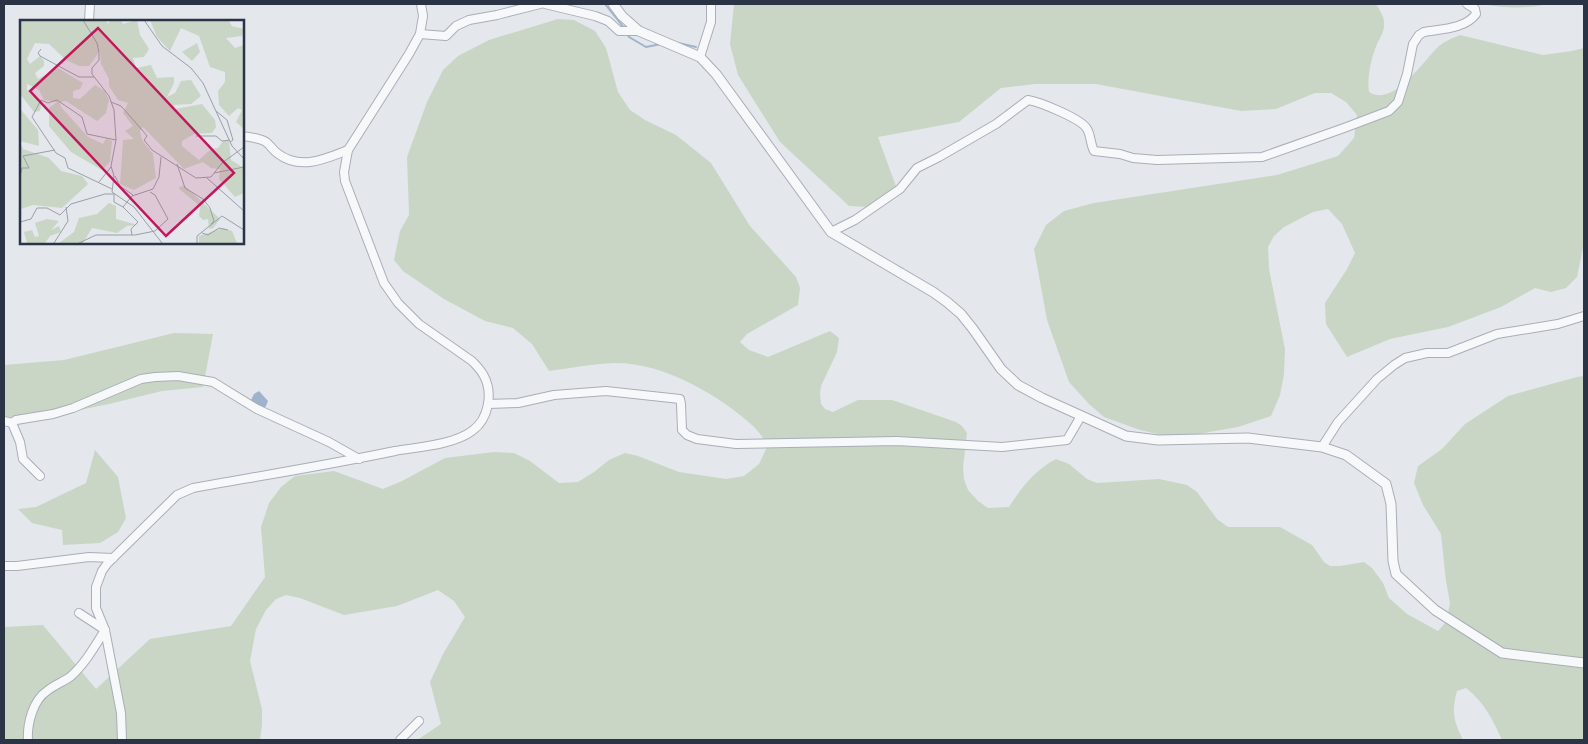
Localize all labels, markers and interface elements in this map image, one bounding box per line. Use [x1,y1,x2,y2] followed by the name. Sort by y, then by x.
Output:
[20,20,244,244] inset map

